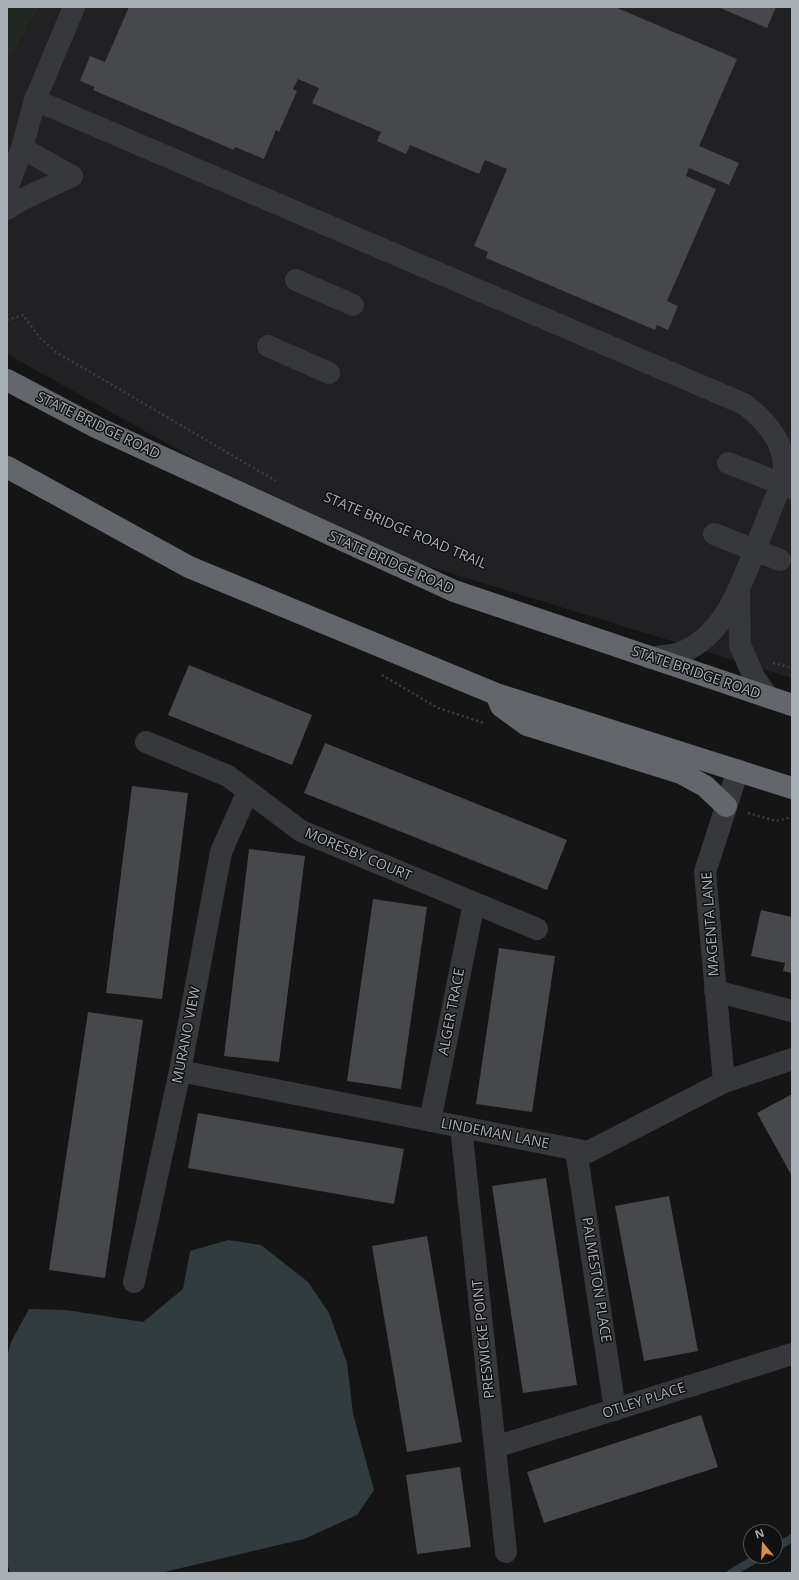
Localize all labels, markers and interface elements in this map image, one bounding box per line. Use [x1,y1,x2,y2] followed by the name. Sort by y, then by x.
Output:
[34,389,162,463] street label: STATE BRIDGE ROAD
[321,489,489,573] street label: STATE BRIDGE ROAD TRAIL
[326,528,456,598] street label: STATE BRIDGE ROAD
[629,643,763,703] street label: STATE BRIDGE ROAD
[302,825,414,885] street label: MORESBY COURT
[699,871,723,977] street label: MAGENTA LANE
[435,967,469,1057] street label: ALGER TRACE
[169,985,205,1085] street label: MURANO VIEW
[440,1115,550,1153] street label: LINDEMAN LANE
[578,1216,614,1344] street label: PALMESTON PLACE
[469,1279,499,1399] street label: PRESWICKE POINT
[600,1380,688,1422] street label: OTLEY PLACE
[743,1524,783,1564] north arrow
[753,1525,766,1542] text: N

